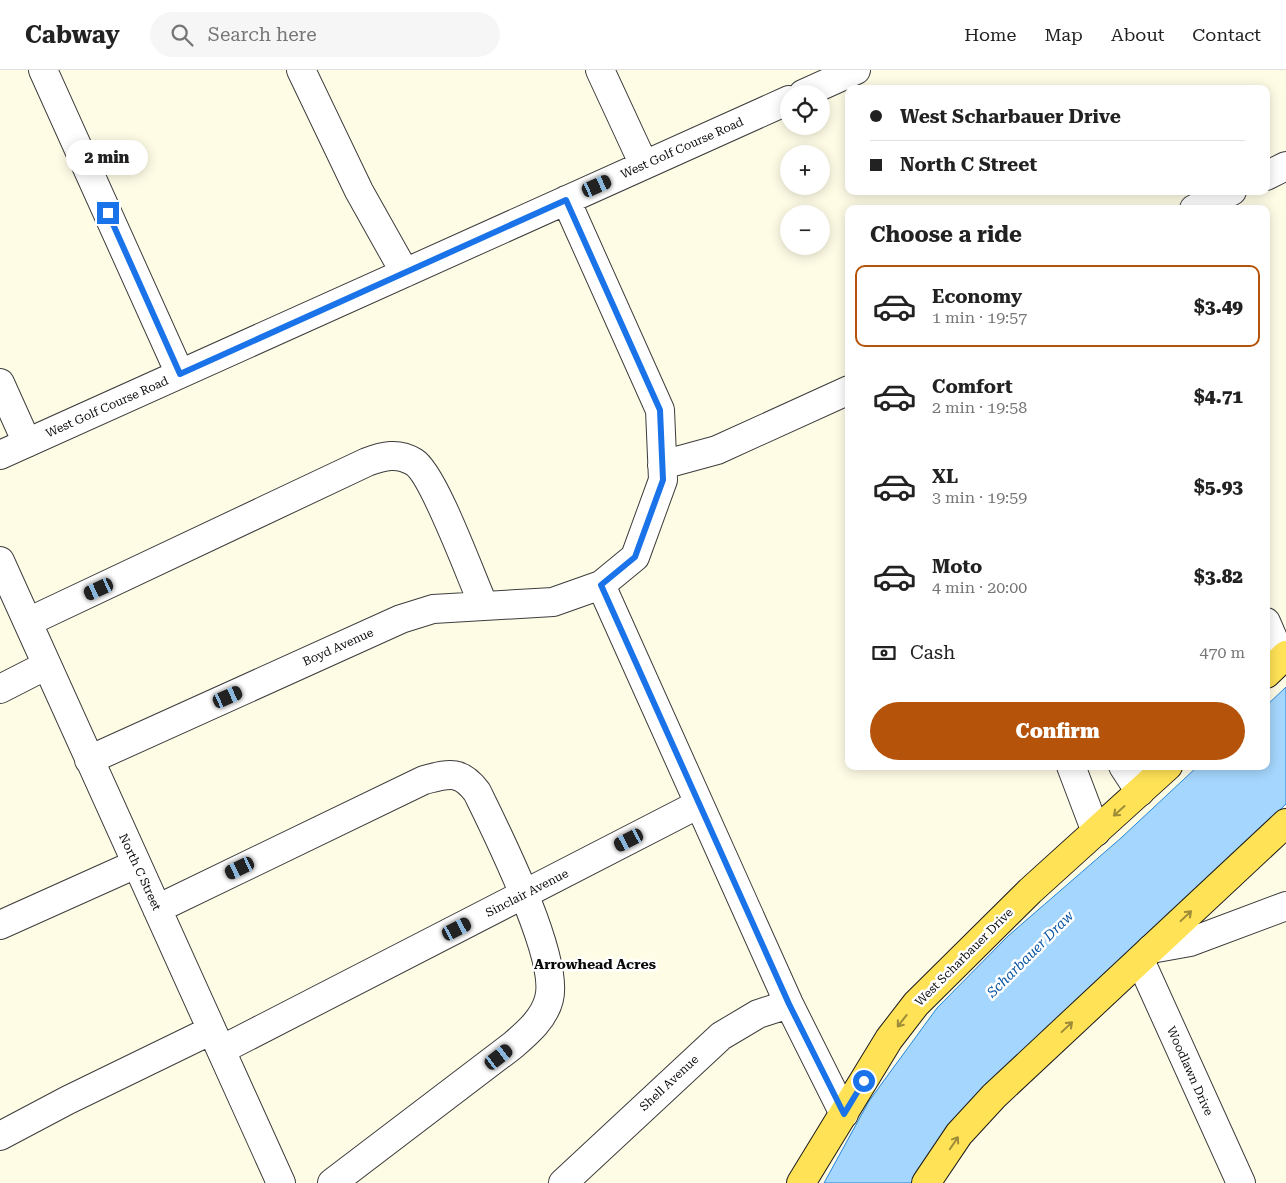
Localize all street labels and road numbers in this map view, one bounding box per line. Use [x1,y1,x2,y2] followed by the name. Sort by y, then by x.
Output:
[618,114,746,181] street label: West Golf Course Road
[43,373,171,440] street label: West Golf Course Road
[301,625,376,669] street label: Boyd Avenue
[116,831,164,913] street label: North C Street
[483,866,571,920] street label: Sinclair Avenue
[912,905,1016,1009] street label: West Scharbauer Drive
[1164,1024,1216,1118] street label: Woodlawn Drive
[637,1052,702,1114] street label: Shell Avenue

